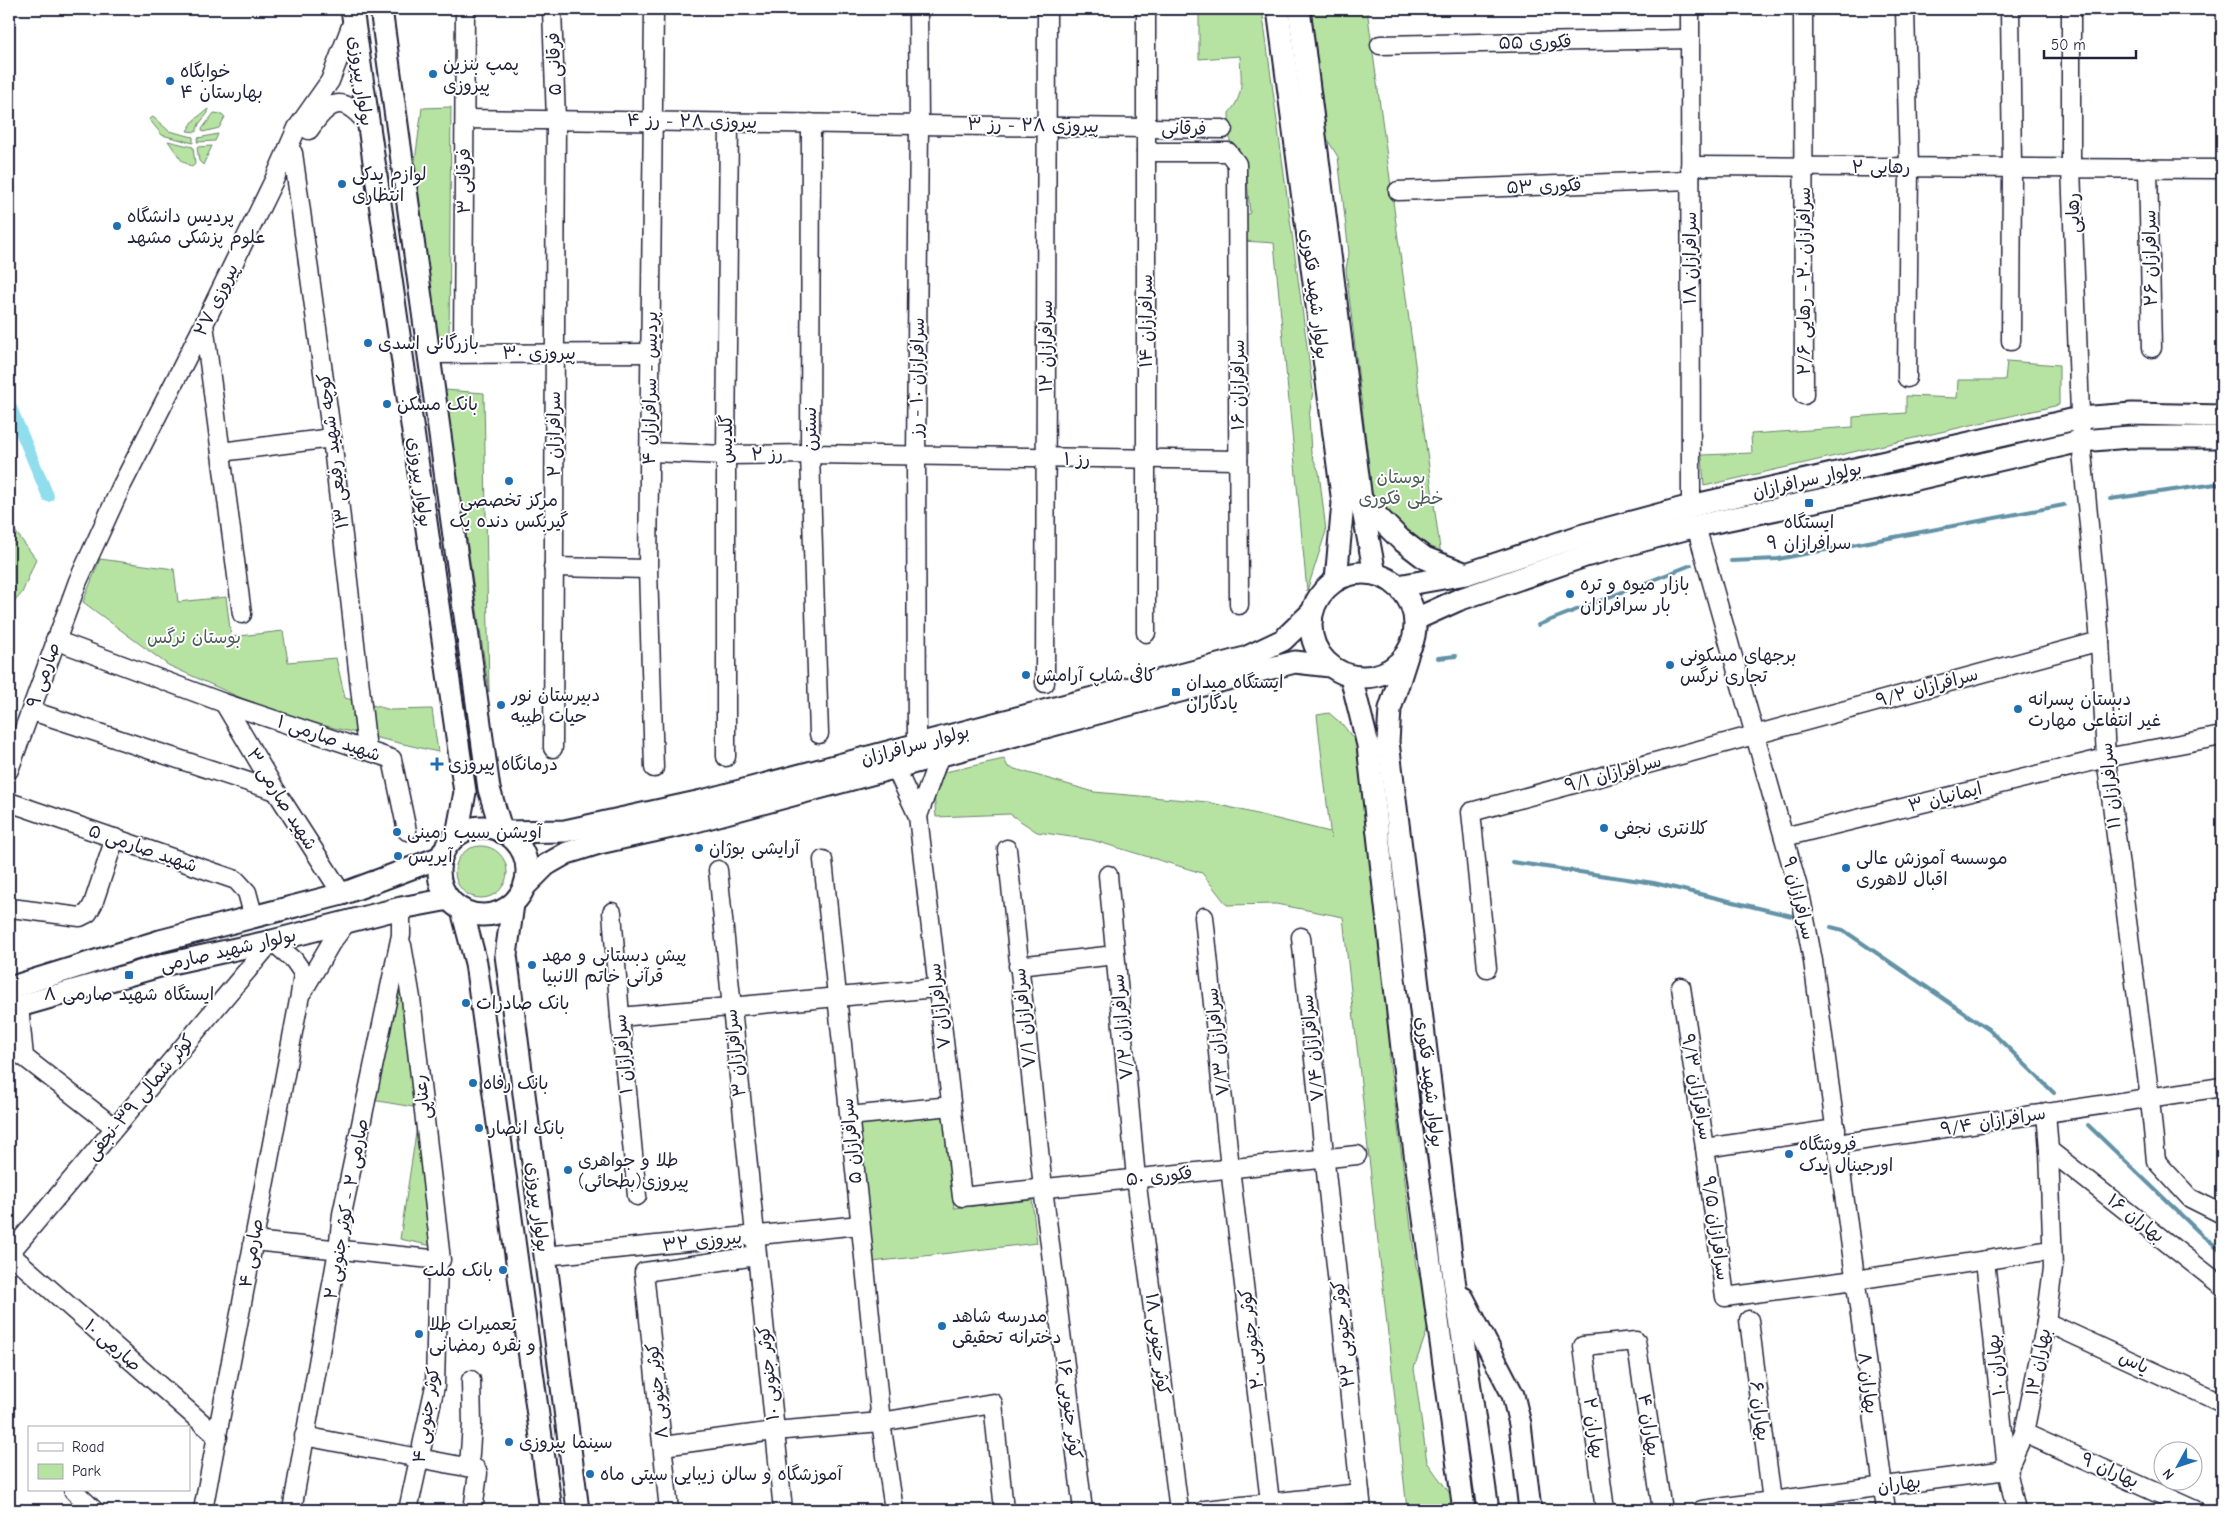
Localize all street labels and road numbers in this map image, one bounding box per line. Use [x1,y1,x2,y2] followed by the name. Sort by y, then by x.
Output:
[1498,31,1572,54] street label: فکوری ۵۵
[543,32,566,96] street label: فرقانی ۵
[343,35,377,128] street label: بولوار پیروزی
[627,110,757,134] street label: پیروزی ۲۸ - رز ۴
[967,114,1099,138] street label: پیروزی ۲۸ - رز ۳
[1161,117,1207,140] street label: فرقانی
[454,148,475,214] street label: فرقانی ۳
[1852,157,1910,178] street label: رهایی ۲
[1506,175,1582,198] street label: فکوری ۵۳
[1794,187,1815,375] street label: سرافرازان ۲۰ - رهایی ۲/۶
[2062,192,2085,234] street label: رهایی
[2139,209,2162,307] street label: سرافرازان ۲۶
[1680,212,1701,304] street label: سرافرازان ۱۸
[1295,228,1333,361] street label: بولوار شهید فکوری
[190,261,244,340] street label: پیروزی ۲۷
[1136,274,1157,368] street label: سرافرازان ۱۴
[1036,300,1057,392] street label: سرافرازان ۱۲
[639,311,663,465] street label: پردیس - سرافرازان ۴
[906,317,929,439] street label: سرافرازان ۱۰ - رز
[1228,339,1249,431] street label: سرافرازان ۱۶
[502,343,576,365] street label: پیروزی ۳۰
[313,372,354,530] street label: کوچه شهید رفیعی ۱۳
[544,391,565,477] street label: سرافرازان ۲
[800,407,821,451] street label: نسترن
[716,414,737,464] street label: گلدیس
[402,436,436,529] street label: بولوار پیروزی
[751,444,783,465] street label: رز ۲
[1064,449,1090,470] street label: رز ۱
[1750,458,1864,504] street label: بولوار سرافرازان
[23,640,64,711] street label: صارمی ۹
[1874,664,1981,711] street label: سرافرازان ۹/۲
[274,711,383,766] street label: شهید صارمی ۱
[859,721,972,771] street label: بولوار سرافرازان
[2096,742,2125,830] street label: سرافرازان ۱۱
[242,745,321,854] street label: شهید صارمی ۳
[1562,750,1664,796] street label: سرافرازان ۹/۱
[1906,778,1984,817] street label: ایمانیان ۳
[86,820,200,877] street label: شهید صارمی ۵
[1778,854,1819,942] street label: سرافرازان ۹
[158,925,298,977] street label: بولوار شهید صارمی
[924,962,955,1050] street label: سرافرازان ۷
[1009,967,1040,1069] street label: سرافرازان ۷/۱
[1107,973,1138,1081] street label: سرافرازان ۷/۲
[1201,987,1234,1097] street label: سرافرازان ۷/۳
[1296,993,1329,1103] street label: سرافرازان ۷/۴
[720,1008,751,1098] street label: سرافرازان ۳
[610,1013,637,1095] street label: سرافرازان ۱
[1410,1016,1448,1149] street label: بولوار شهید فکوری
[82,1030,199,1164] street label: کوثر شمالی ۳۹-نجفی
[1677,1032,1716,1142] street label: سرافرازان ۹/۳
[409,1073,437,1121] street label: رعناپی
[837,1097,866,1185] street label: سرافرازان ۵
[1939,1103,2047,1140] street label: سرافرازان ۹/۴
[320,1117,374,1301] street label: صارمی ۲ - کوثر جنوبی ۲
[521,1161,553,1253] street label: بولوار پیروزی
[1125,1163,1193,1190] street label: فکوری ۵۰
[1698,1174,1733,1282] street label: سرافرازان ۹/۵
[2103,1190,2169,1247] street label: بهاران ۱۶
[235,1217,268,1289] street label: صارمی ۴
[661,1227,743,1257] street label: پیروزی ۳۲
[1327,1279,1361,1389] street label: کوثر جنوبی ۲۲
[1235,1287,1269,1391] street label: کوثر جنوبی ۲۰
[1140,1292,1174,1397] street label: کوثر جنوبی ۱۸
[80,1315,145,1376] street label: صارمی ۱۰
[753,1324,785,1422] street label: کوثر جنوبی ۱۰
[2022,1327,2055,1398] street label: بهاران ۱۲
[1983,1333,2010,1397] street label: بهاران ۱۰
[642,1342,674,1440] street label: کوثر جنوبی ۸
[2116,1347,2152,1378] street label: یاس
[1853,1351,1882,1415] street label: بهاران ۸
[1052,1358,1086,1461] street label: کوثر جنوبی ۱۶
[409,1365,445,1465] street label: کوثر جنوبی ۴
[1745,1380,1774,1442] street label: بهاران ۶
[1633,1392,1664,1458] street label: بهاران ۴
[1579,1396,1608,1460] street label: بهاران ۲
[2078,1449,2142,1492] street label: بهاران ۹
[1876,1471,1922,1498] street label: بهاران

